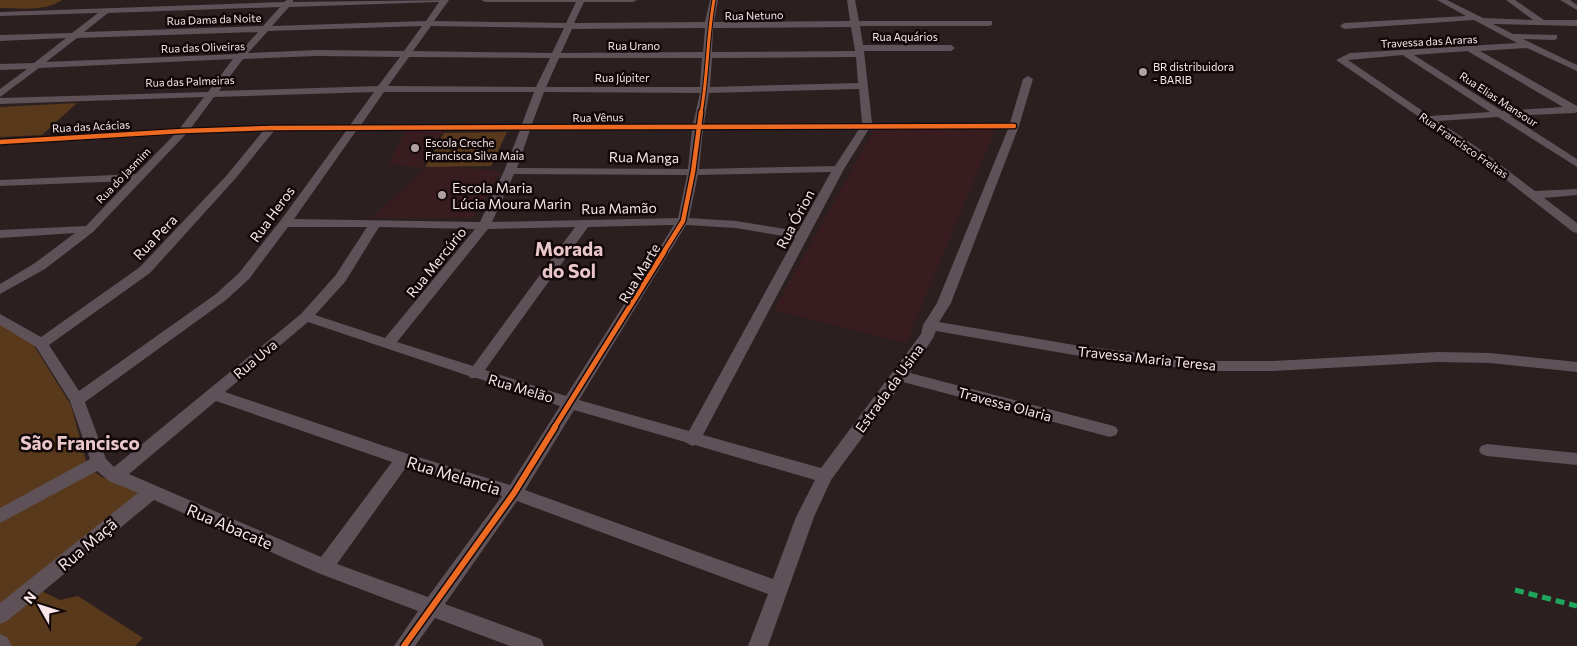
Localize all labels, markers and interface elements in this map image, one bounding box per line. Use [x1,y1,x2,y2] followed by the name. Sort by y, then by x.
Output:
[724,8,784,22] street label: Rua Netuno
[166,11,262,27] street label: Rua Dama da Noite
[872,30,938,43] street label: Rua Aquários
[1380,32,1478,50] street label: Travessa das Araras
[161,39,245,55] street label: Rua das Oliveiras
[608,39,661,52] street label: Rua Urano
[1153,60,1234,86] place label: BR distribuidora - BARIB
[1137,66,1149,78] marker: BR distribuidora - BARIB
[1457,69,1541,130] street label: Rua Elias Mansour
[595,71,650,85] street label: Rua Júpiter
[145,73,235,89] street label: Rua das Palmeiras
[1417,109,1511,181] street label: Rua Francisco Freitas
[572,110,624,124] street label: Rua Vênus
[52,117,130,135] street label: Rua das Acácias
[425,136,524,162] place label: Escola Creche Francisca Silva Maia
[409,142,421,154] marker: Escola Creche Francisca Silva Maia
[93,144,154,206] street label: Rua do Jasmim
[609,148,679,166] street label: Rua Manga
[452,179,571,212] place label: Escola Maria Lúcia Moura Marin
[246,183,298,245] street label: Rua Heros
[772,187,818,251] street label: Rua Órion
[436,189,448,201] marker: Escola Maria Lúcia Moura Marin
[581,199,657,217] street label: Rua Mamão
[129,211,181,263] street label: Rua Pera
[402,223,470,301] street label: Rua Mercúrio
[535,237,603,282] district label: Morada do Sol
[615,240,663,306] street label: Rua Marte
[230,336,280,382] street label: Rua Uva
[851,341,927,435] street label: Estrada da Usina
[1077,342,1217,374] street label: Travessa Maria Teresa
[486,370,556,406] street label: Rua Melão
[956,383,1054,425] street label: Travessa Olaria
[20,431,140,454] district label: São Francisco
[405,452,503,498] street label: Rua Melancia
[184,499,276,553] street label: Rua Abacate
[54,514,120,574] street label: Rua Maçã
[15,581,65,631] north arrow
[20,588,39,607] text: N

